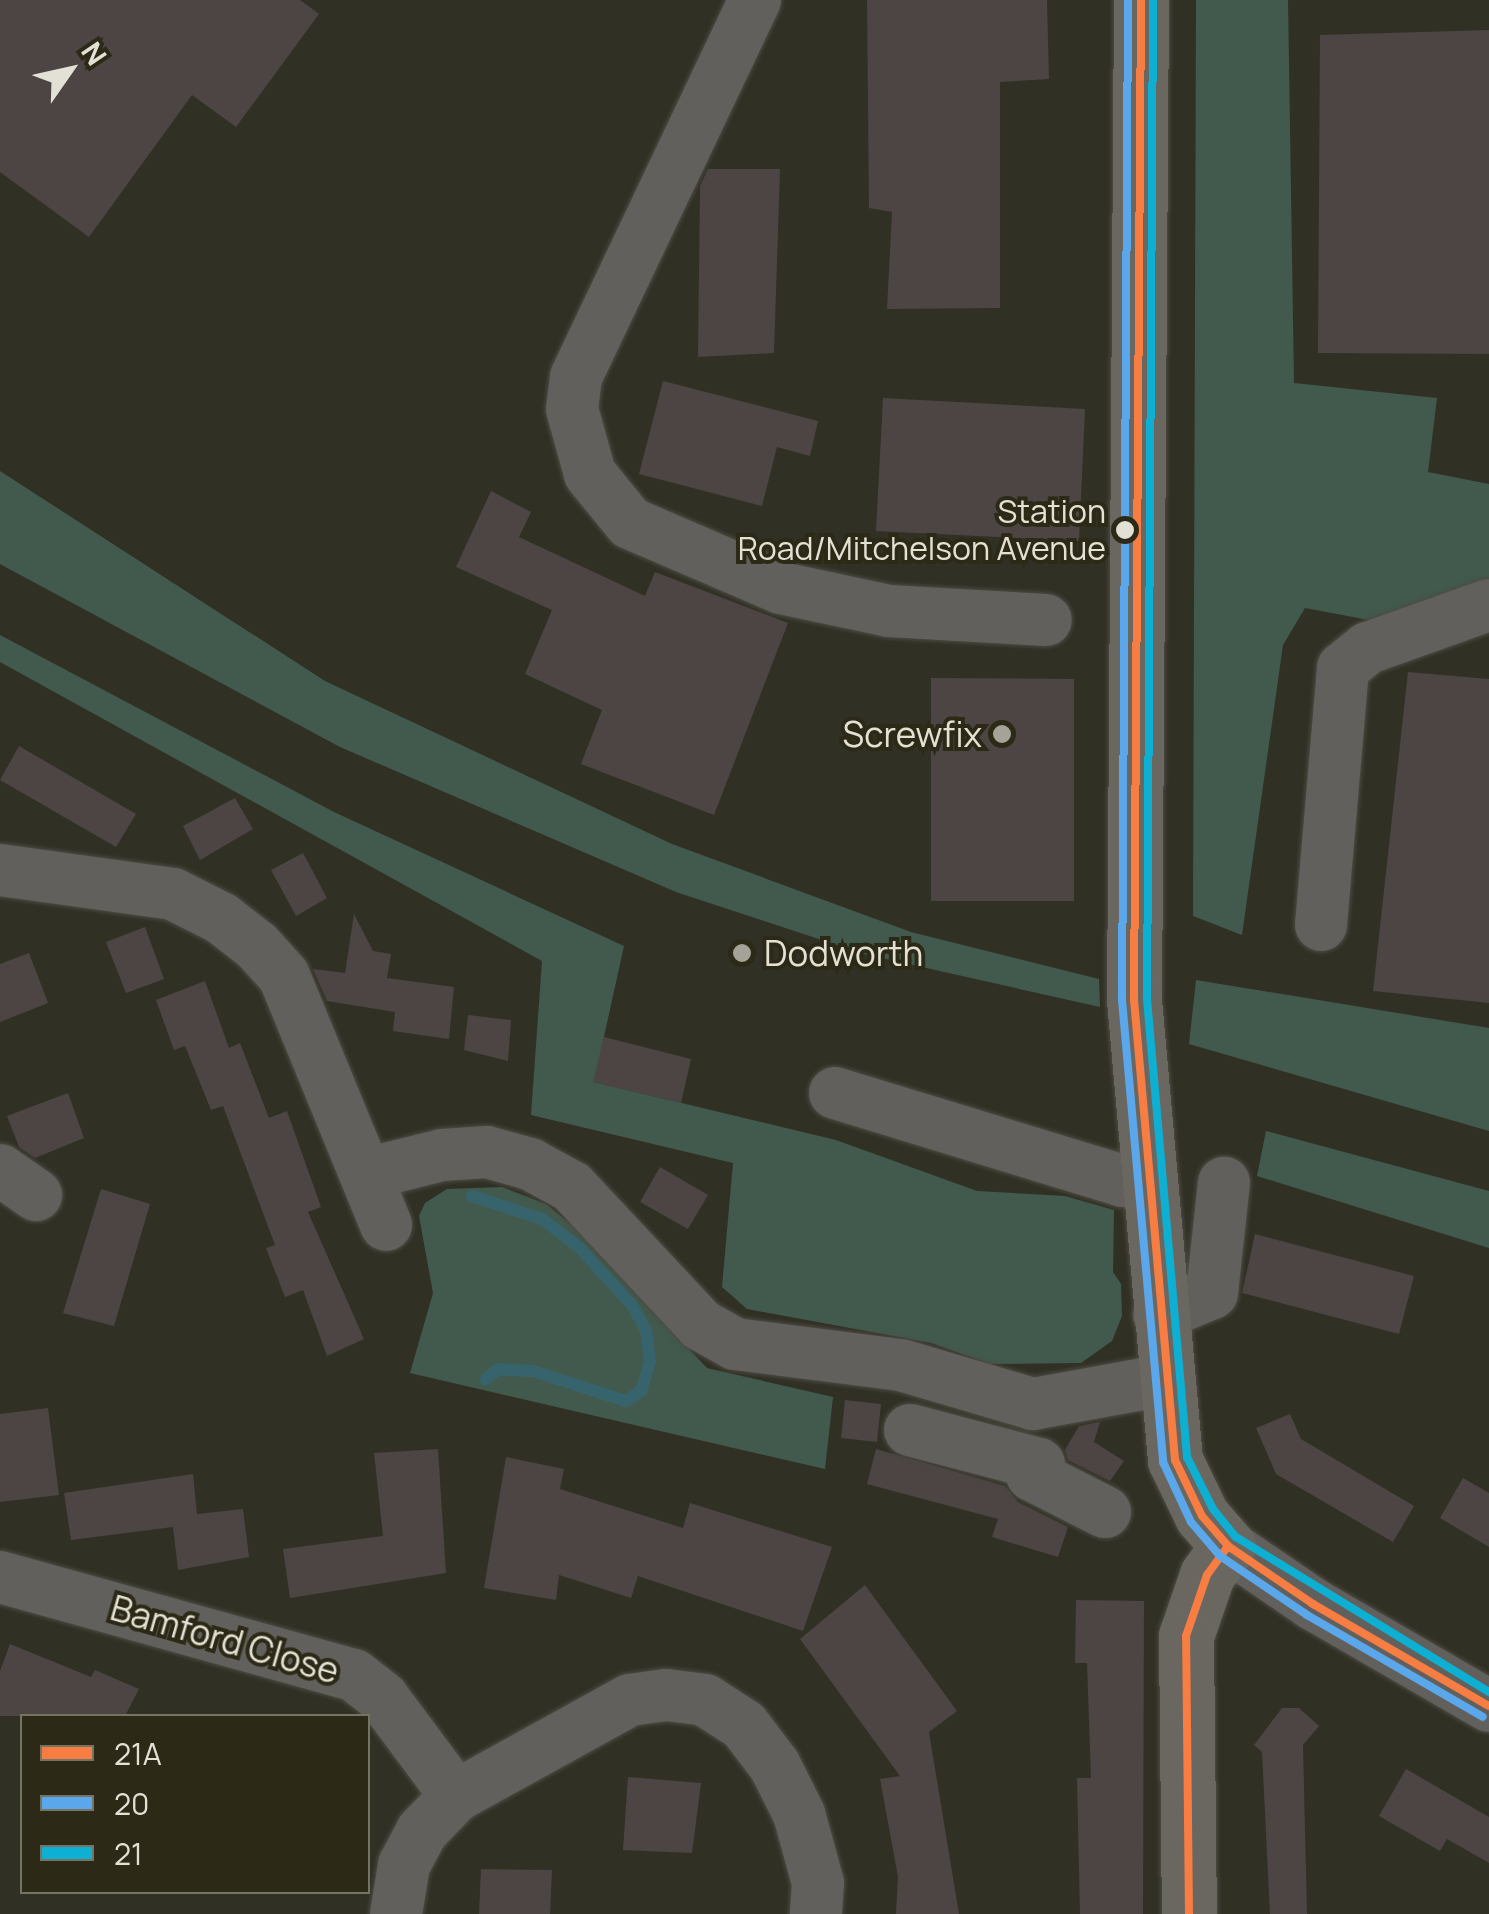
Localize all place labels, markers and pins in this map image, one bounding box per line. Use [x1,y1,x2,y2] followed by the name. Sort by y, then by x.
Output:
[738,493,1106,568] place label: Station Road/Mitchelson Avenue
[1115,520,1135,540] marker: Station Road/Mitchelson Avenue
[843,713,982,755] place label: Screwfix
[991,723,1013,745] marker: Screwfix
[764,932,923,974] place label: Dodworth
[729,940,755,966] marker: Dodworth

